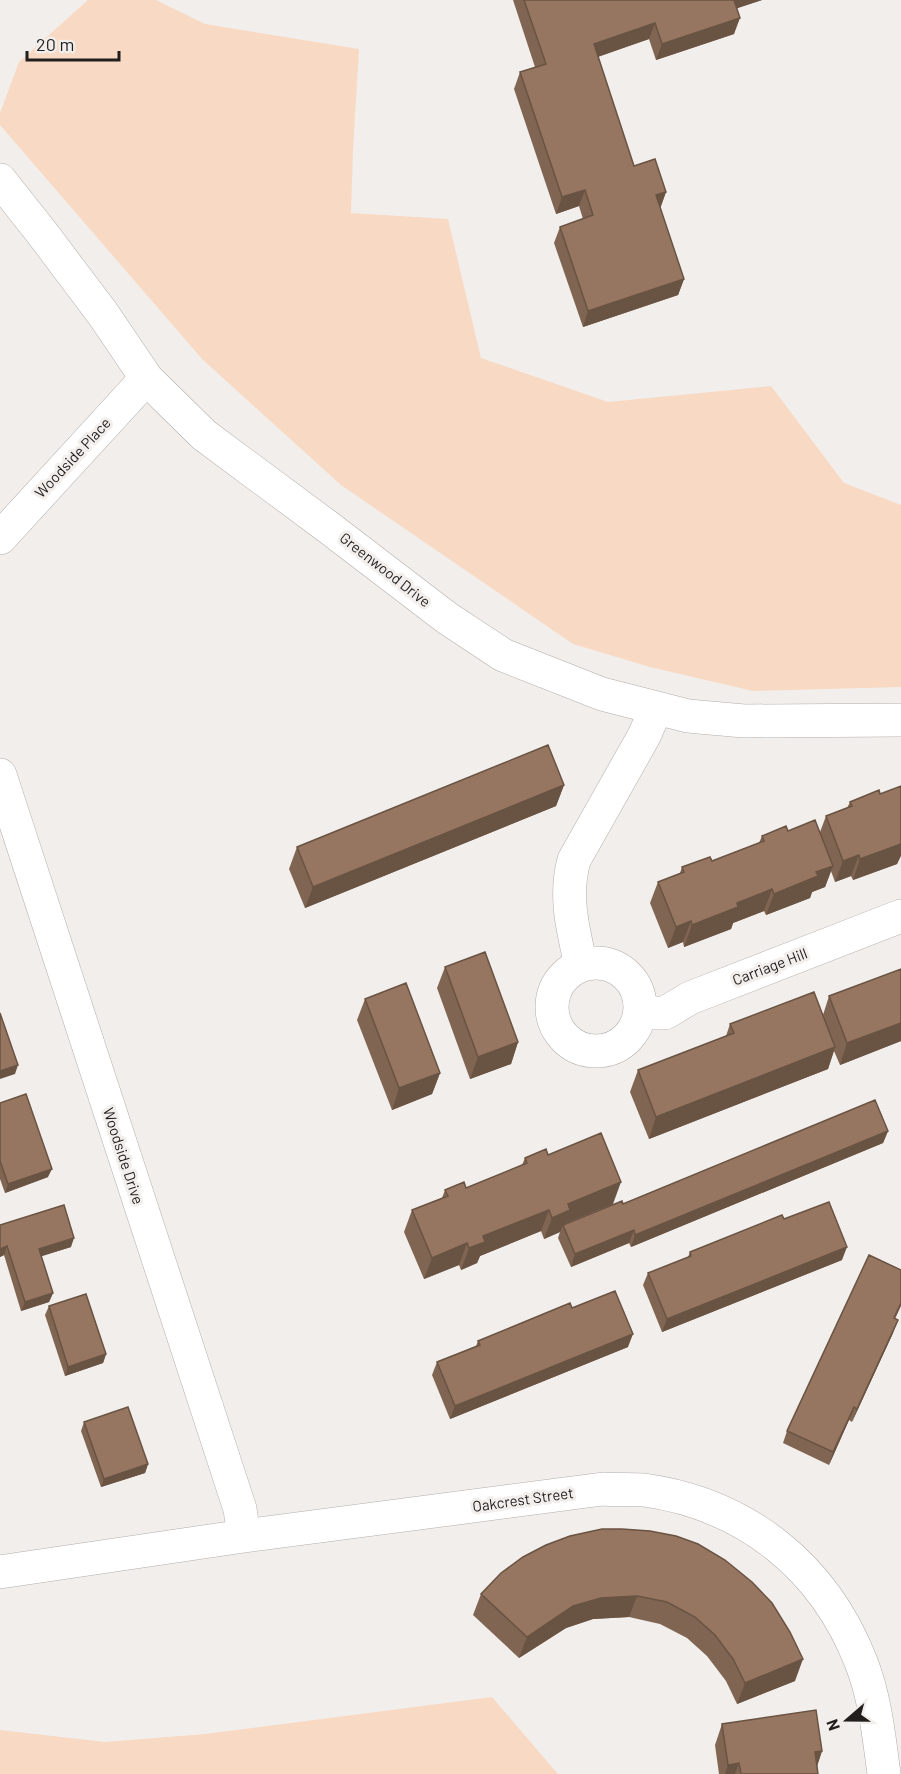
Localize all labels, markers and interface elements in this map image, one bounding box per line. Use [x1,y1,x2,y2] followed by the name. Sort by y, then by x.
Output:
[27,24,118,62] scale bar
[36,33,74,55] text: 20 m
[31,414,114,501] street label: Woodside Place
[337,528,435,610] street label: Greenwood Drive
[730,944,810,989] street label: Carriage Hill
[100,1105,148,1206] street label: Woodside Drive
[471,1483,575,1515] street label: Oakcrest Street
[817,1690,877,1750] north arrow
[822,1717,843,1734] text: N

